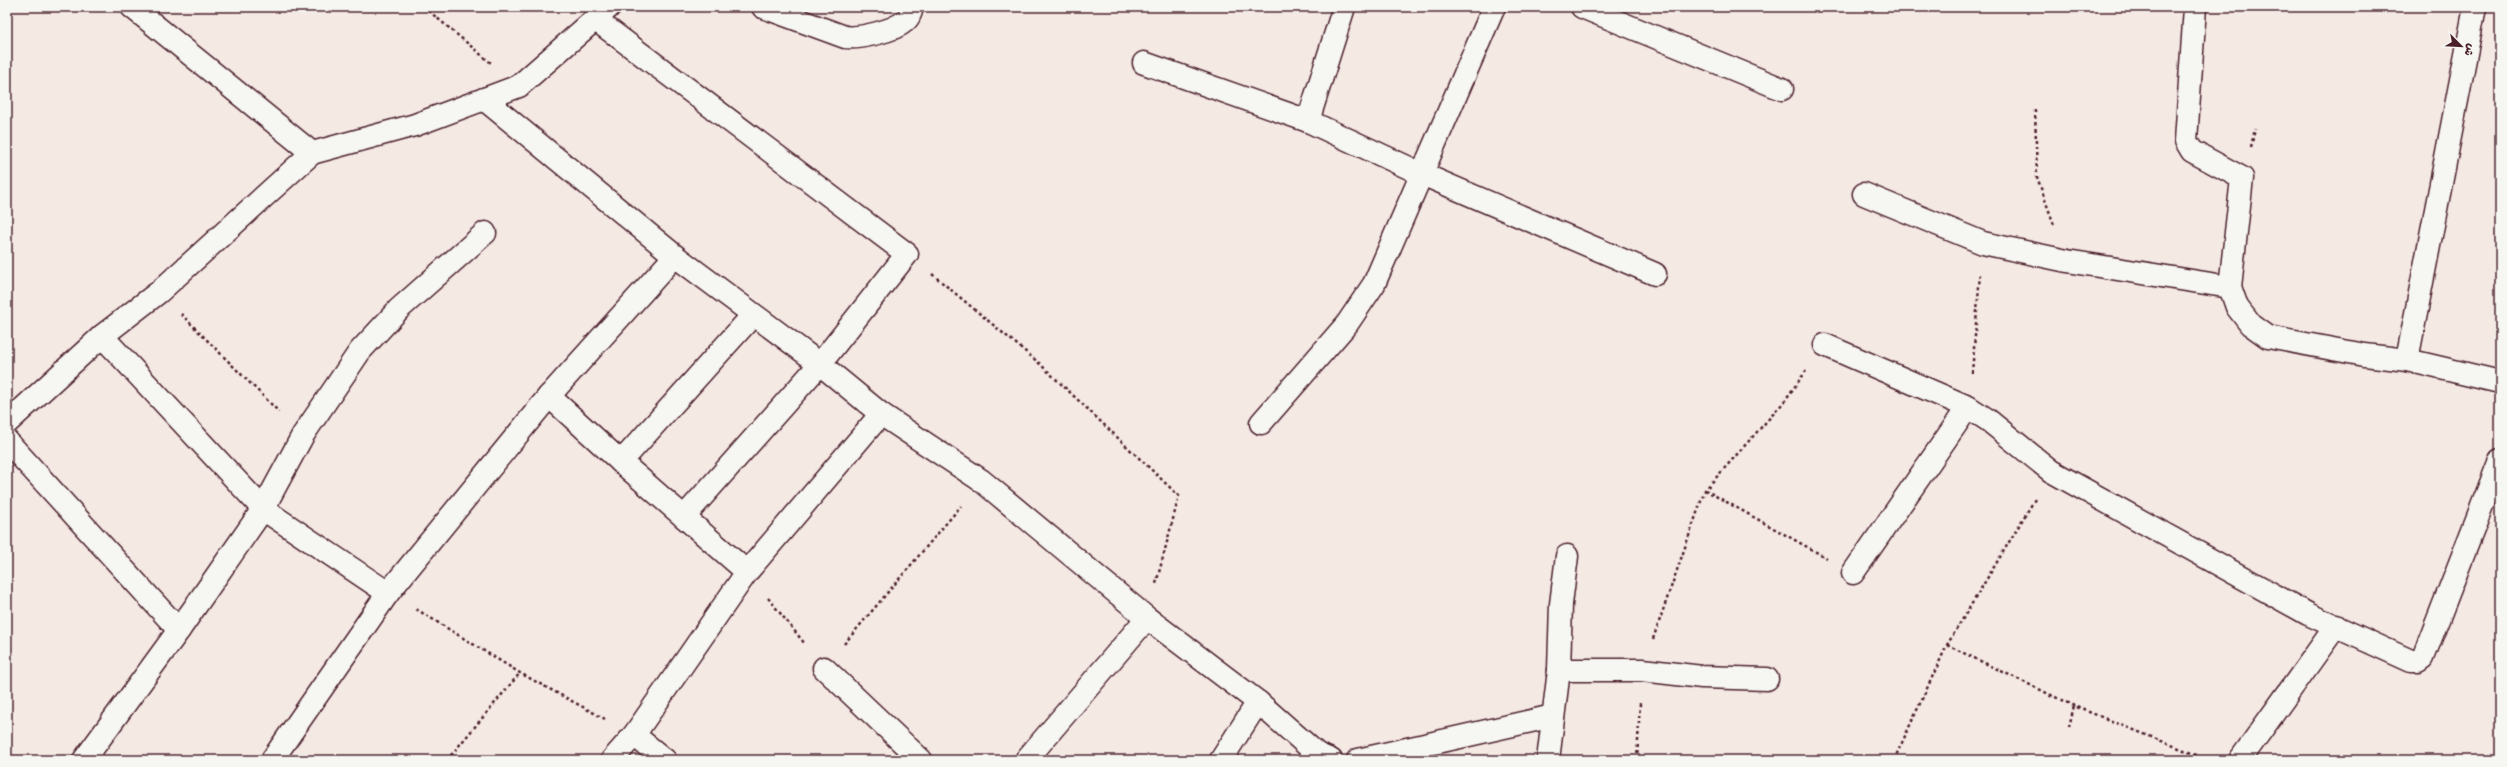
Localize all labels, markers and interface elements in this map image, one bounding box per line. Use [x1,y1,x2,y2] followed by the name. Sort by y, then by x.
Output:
[2441,26,2481,66] north arrow
[2461,42,2479,58] text: ش

